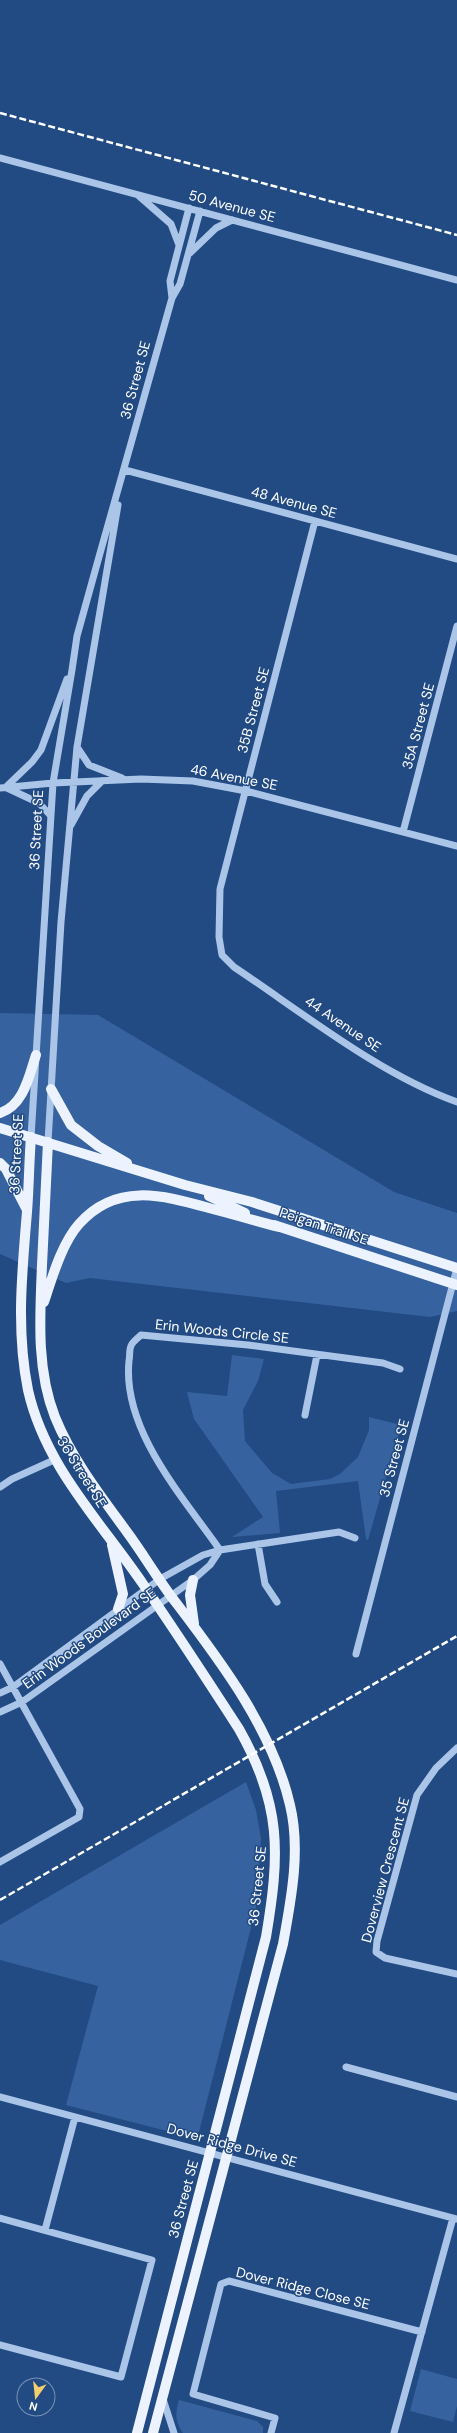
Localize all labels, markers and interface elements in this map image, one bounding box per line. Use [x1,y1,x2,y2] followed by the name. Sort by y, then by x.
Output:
[187,186,277,226] street label: 50 Avenue SE
[116,339,154,421] street label: 36 Street SE
[249,482,339,522] street label: 48 Avenue SE
[233,665,273,755] street label: 35B Street SE
[398,681,438,771] street label: 35A Street SE
[189,760,279,794] street label: 46 Avenue SE
[25,789,47,871] street label: 36 Street SE
[301,992,385,1056] street label: 44 Avenue SE
[5,1113,27,1195] street label: 36 Street SE
[277,1203,371,1249] street label: Peigan Trail SE
[154,1315,290,1347] street label: Erin Woods Circle SE
[375,1417,413,1499] street label: 35 Street SE
[53,1433,111,1511] street label: 36 Street SE
[19,1583,159,1693] street label: Erin Woods Boulevard SE
[357,1795,413,1945] street label: Doverview Crescent SE
[244,1845,270,1927] street label: 36 Street SE
[165,2119,299,2171] street label: Dover Ridge Drive SE
[164,2158,202,2240] street label: 36 Street SE
[234,2263,372,2313] street label: Dover Ridge Close SE
[16,2377,56,2417] north arrow
[28,2399,39,2414] text: N

